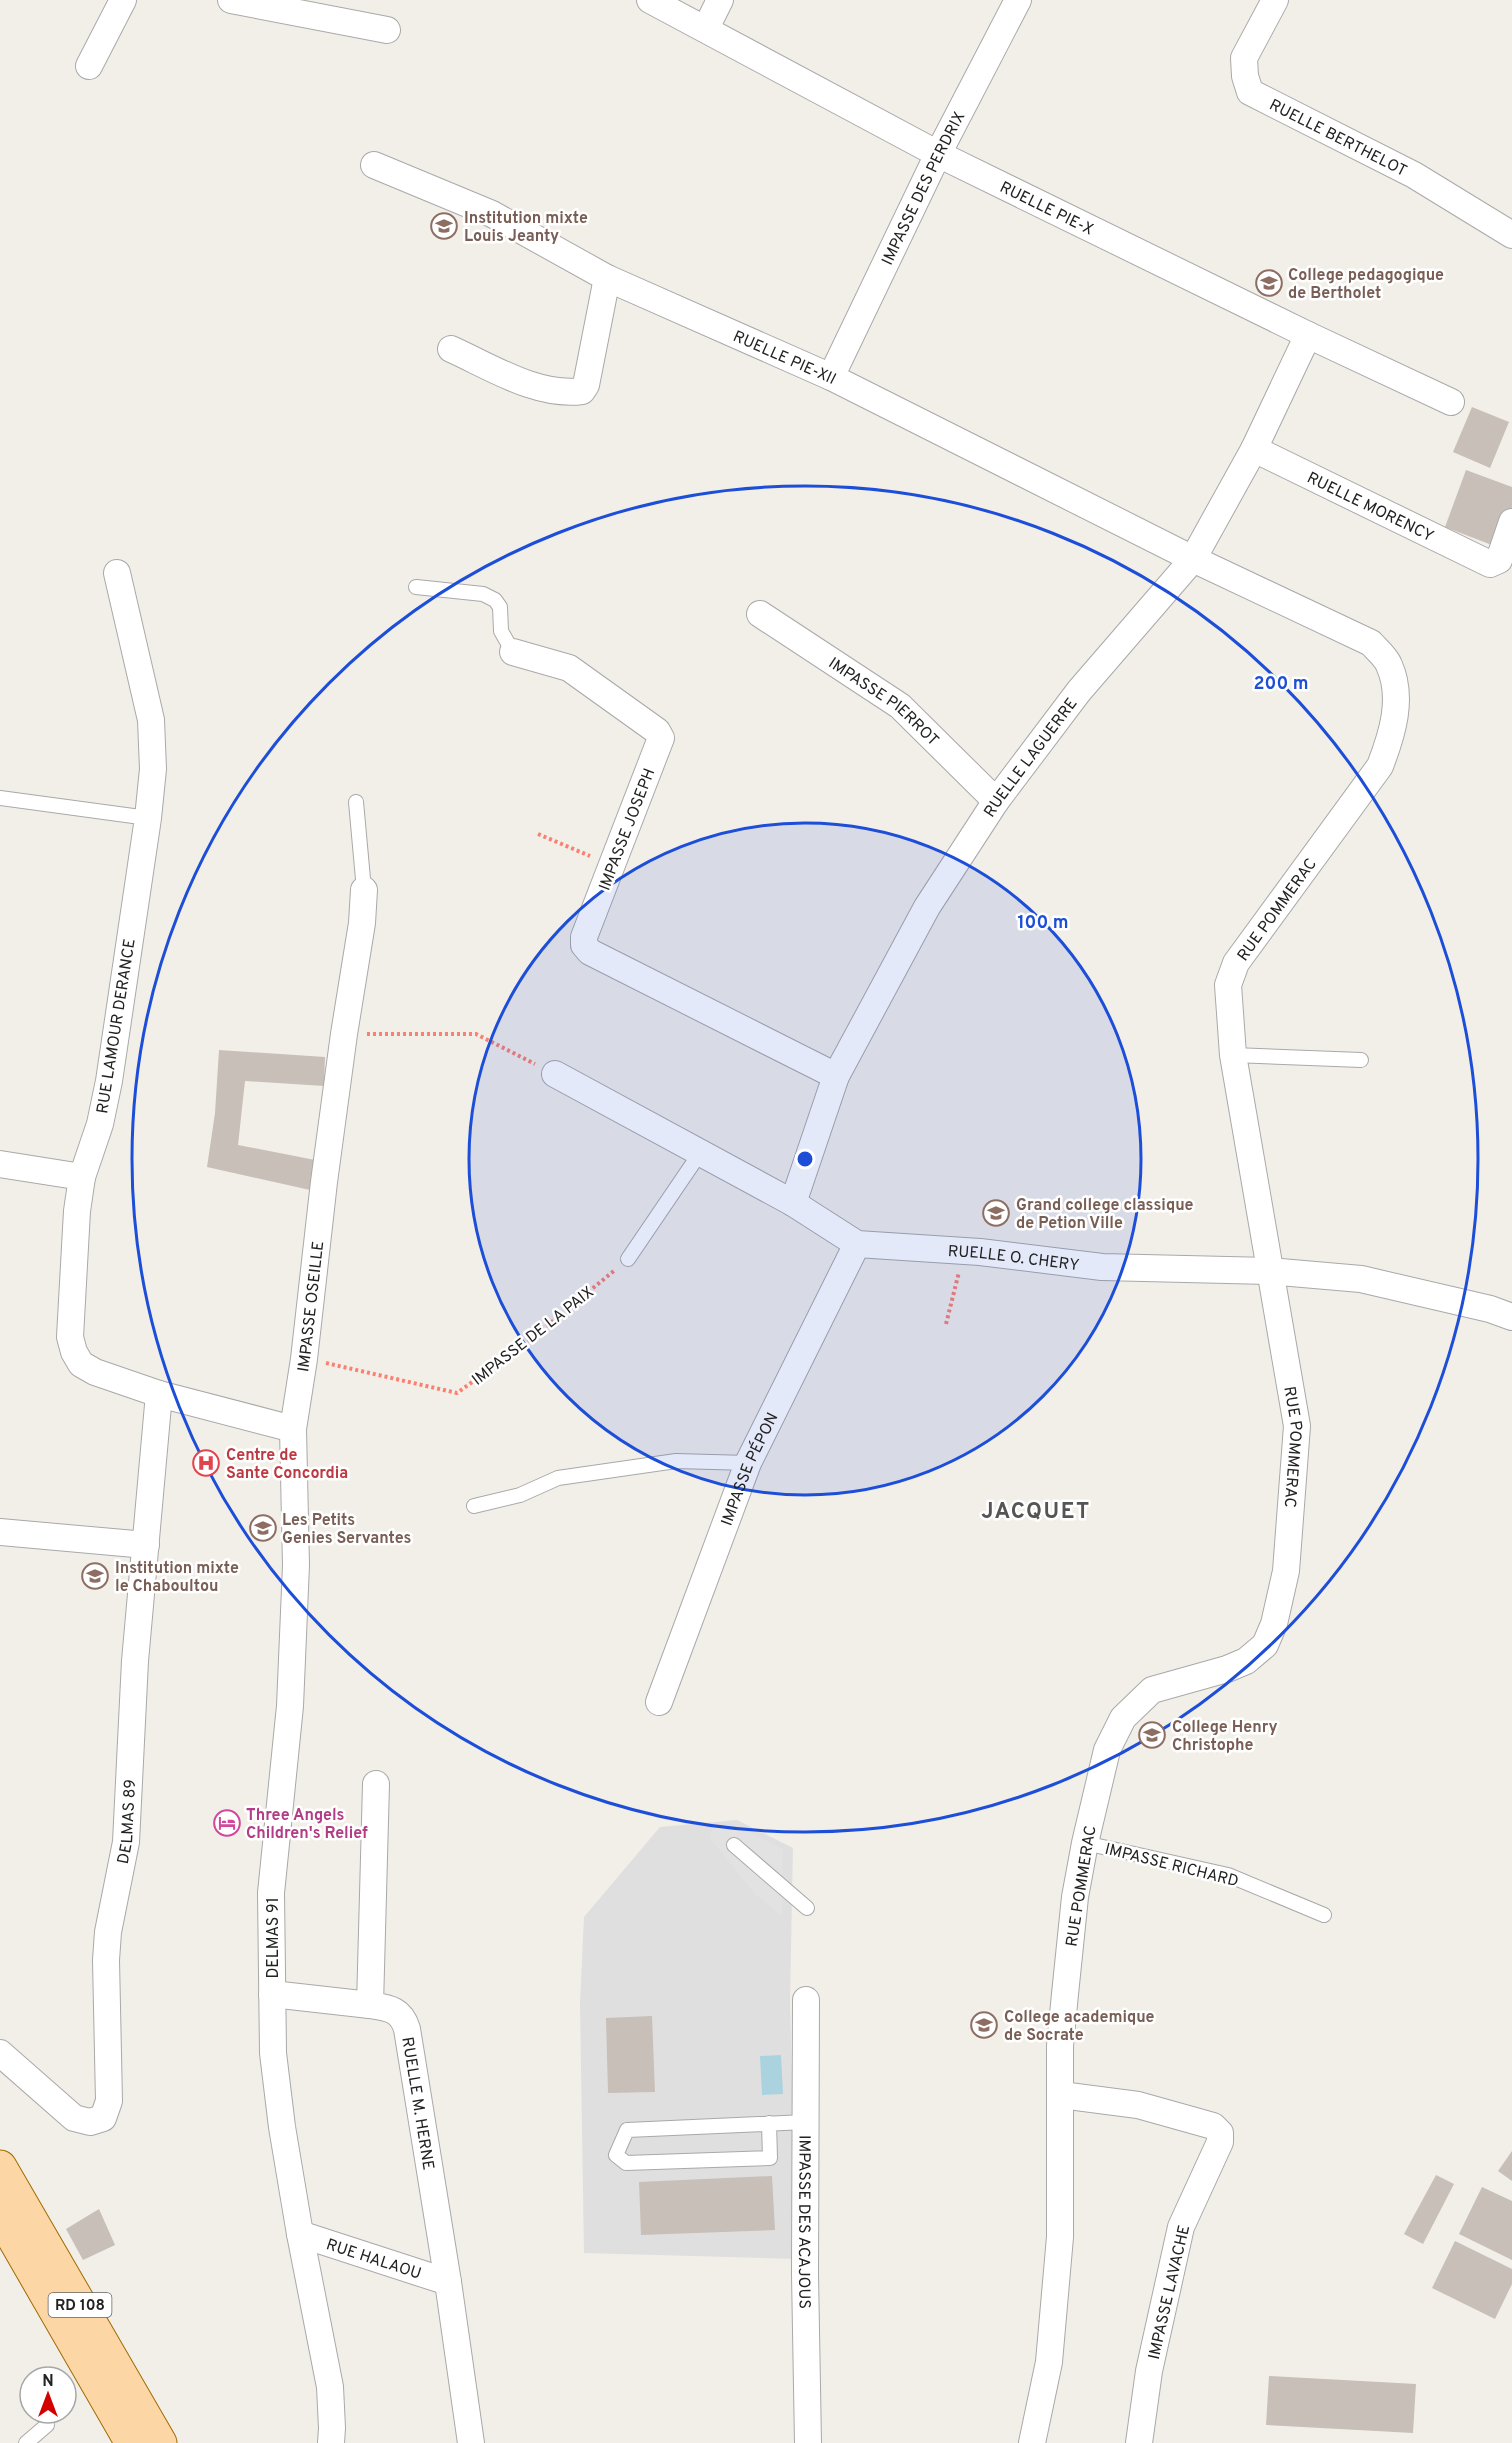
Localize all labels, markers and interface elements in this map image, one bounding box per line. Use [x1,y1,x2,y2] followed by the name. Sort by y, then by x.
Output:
[1266,96,1410,182] street label: RUELLE BERTHELOT
[878,109,970,269] street label: IMPASSE DES PERDRIX
[996,178,1096,240] street label: RUELLE PIE-X
[464,209,588,247] place label: Institution mixte Louis Jeanty
[429,211,459,241] school or university icon: Institution mixte Louis Jeanty
[1288,266,1444,304] place label: College pedagogique de Bertholet
[1254,268,1284,298] school or university icon: College pedagogique de Bertholet
[730,327,839,390] street label: RUELLE PIE-XII
[1303,468,1437,547] street label: RUELLE MORENCY
[824,654,942,751] street label: IMPASSE PIERROT
[1253,673,1309,696] text: 200 m
[980,694,1082,821] street label: RUELLE LAGUERRE
[595,766,660,894] street label: IMPASSE JOSEPH
[1234,855,1322,966] street label: RUE POMMERAC
[1017,912,1069,935] text: 100 m
[93,937,141,1115] street label: RUE LAMOUR DERANCE
[795,1149,815,1169] centre of rings
[1016,1196,1193,1234] place label: Grand college classique de Petion Ville
[981,1198,1011,1228] school or university icon: Grand college classique de Petion Ville
[294,1240,329,1374] street label: IMPASSE OSEILLE
[947,1242,1080,1276] street label: RUELLE O. CHERY
[468,1283,598,1390] street label: IMPASSE DE LA PAIX
[1278,1385,1306,1508] street label: RUE POMMERAC
[718,1410,784,1529] street label: IMPASSE PÉPON
[226,1446,348,1484] place label: Centre de Sante Concordia
[191,1448,221,1478] hospital icon: Centre de Sante Concordia
[981,1499,1091,1526] district label: JACQUET
[282,1511,412,1549] place label: Les Petits Genies Servantes
[248,1513,278,1543] school or university icon: Les Petits Genies Servantes
[115,1559,239,1597] place label: Institution mixte le Chaboultou
[80,1561,110,1591] school or university icon: Institution mixte le Chaboultou
[1172,1718,1278,1756] place label: College Henry Christophe
[1137,1720,1167,1750] school or university icon: College Henry Christophe
[114,1779,141,1866] street label: DELMAS 89
[246,1806,368,1844] place label: Three Angels Children's Relief
[212,1808,242,1838] hotel icon: Three Angels Children's Relief
[1063,1824,1101,1948] street label: RUE POMMERAC
[1103,1840,1240,1892] street label: IMPASSE RICHARD
[264,1897,284,1979] street label: DELMAS 91
[1004,2008,1155,2046] place label: College academique de Socrate
[969,2010,999,2040] school or university icon: College academique de Socrate
[396,2036,438,2172] street label: RUELLE M. HERNE
[793,2135,814,2309] street label: IMPASSE DES ACAJOUS
[1145,2223,1195,2362] street label: IMPASSE LAVACHE
[323,2235,424,2285] street label: RUE HALAOU
[48,2293,112,2317] road number: RD 108
[18,2365,78,2425] north arrow
[42,2372,54,2392] text: N

